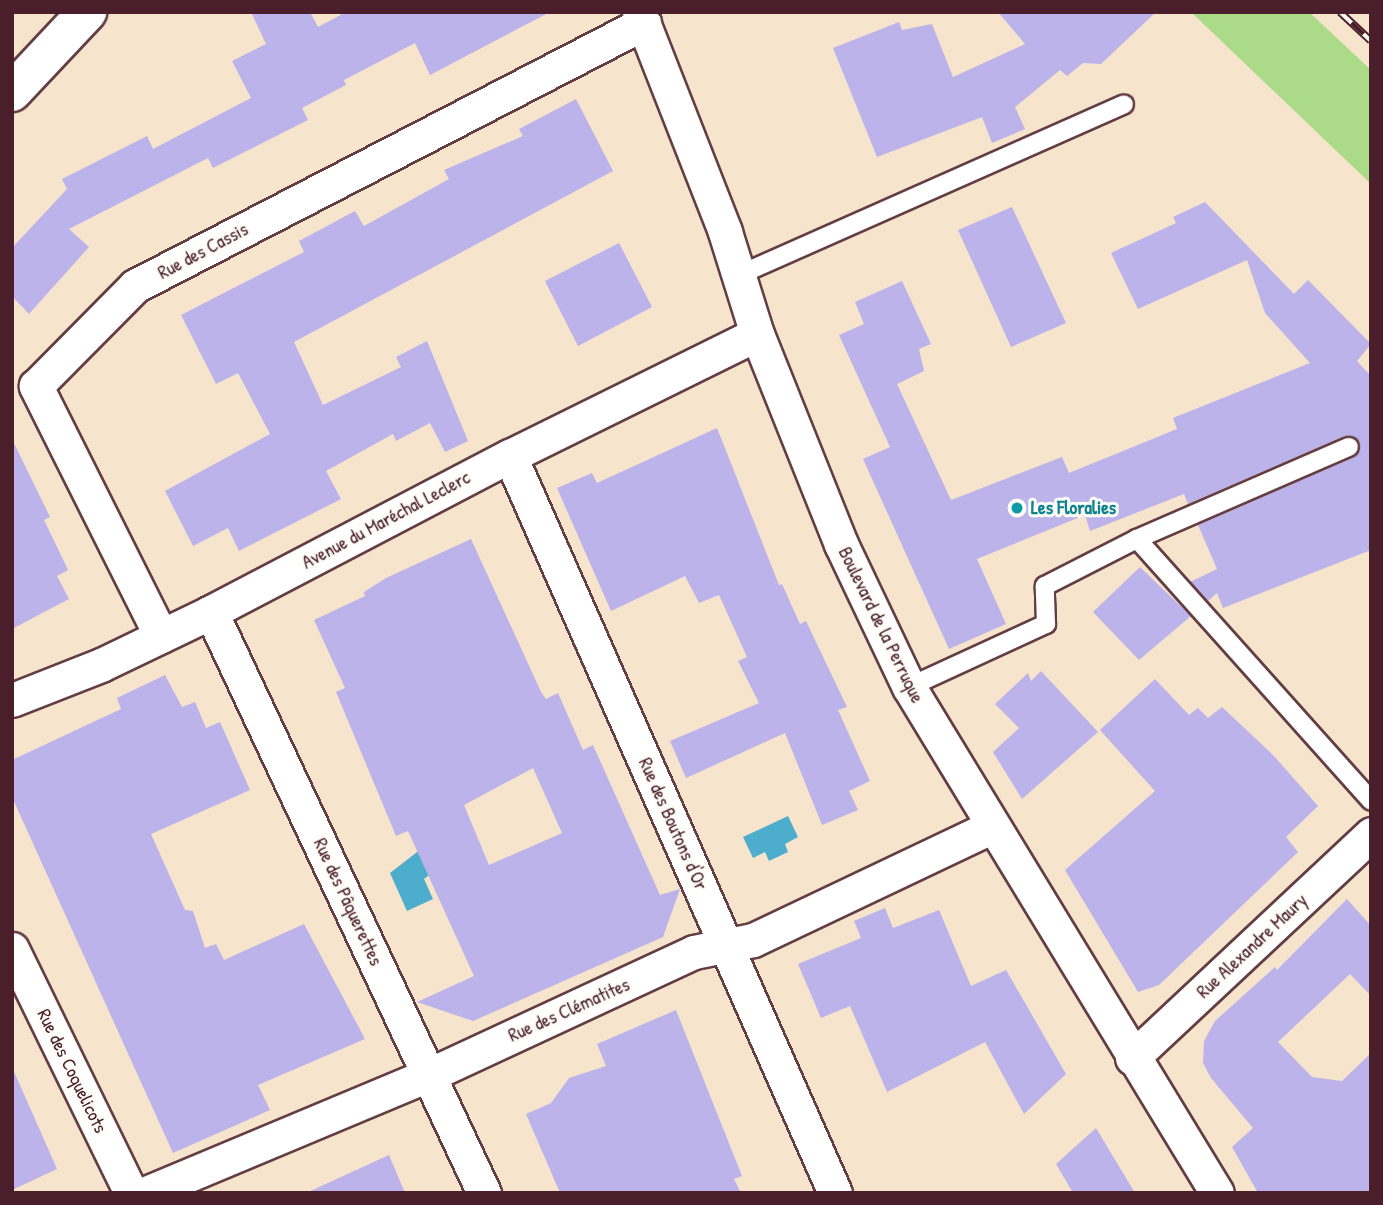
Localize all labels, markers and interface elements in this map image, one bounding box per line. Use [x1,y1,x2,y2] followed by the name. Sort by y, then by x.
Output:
[154,218,252,284] street label: Rue des Cassis
[298,466,474,574] street label: Avenue du Maréchal Leclerc
[1031,497,1116,519] place label: Les Floralies
[1009,500,1025,516] marker: Les Floralies
[833,543,929,707] street label: Boulevard de la Perruque
[634,754,712,894] street label: Rue des Boutons d'Or
[308,835,388,969] street label: Rue des Pâquerettes
[1192,889,1312,1003] street label: Rue Alexandre Maury
[505,973,633,1047] street label: Rue des Clématites
[32,1005,112,1137] street label: Rue des Coquelicots

